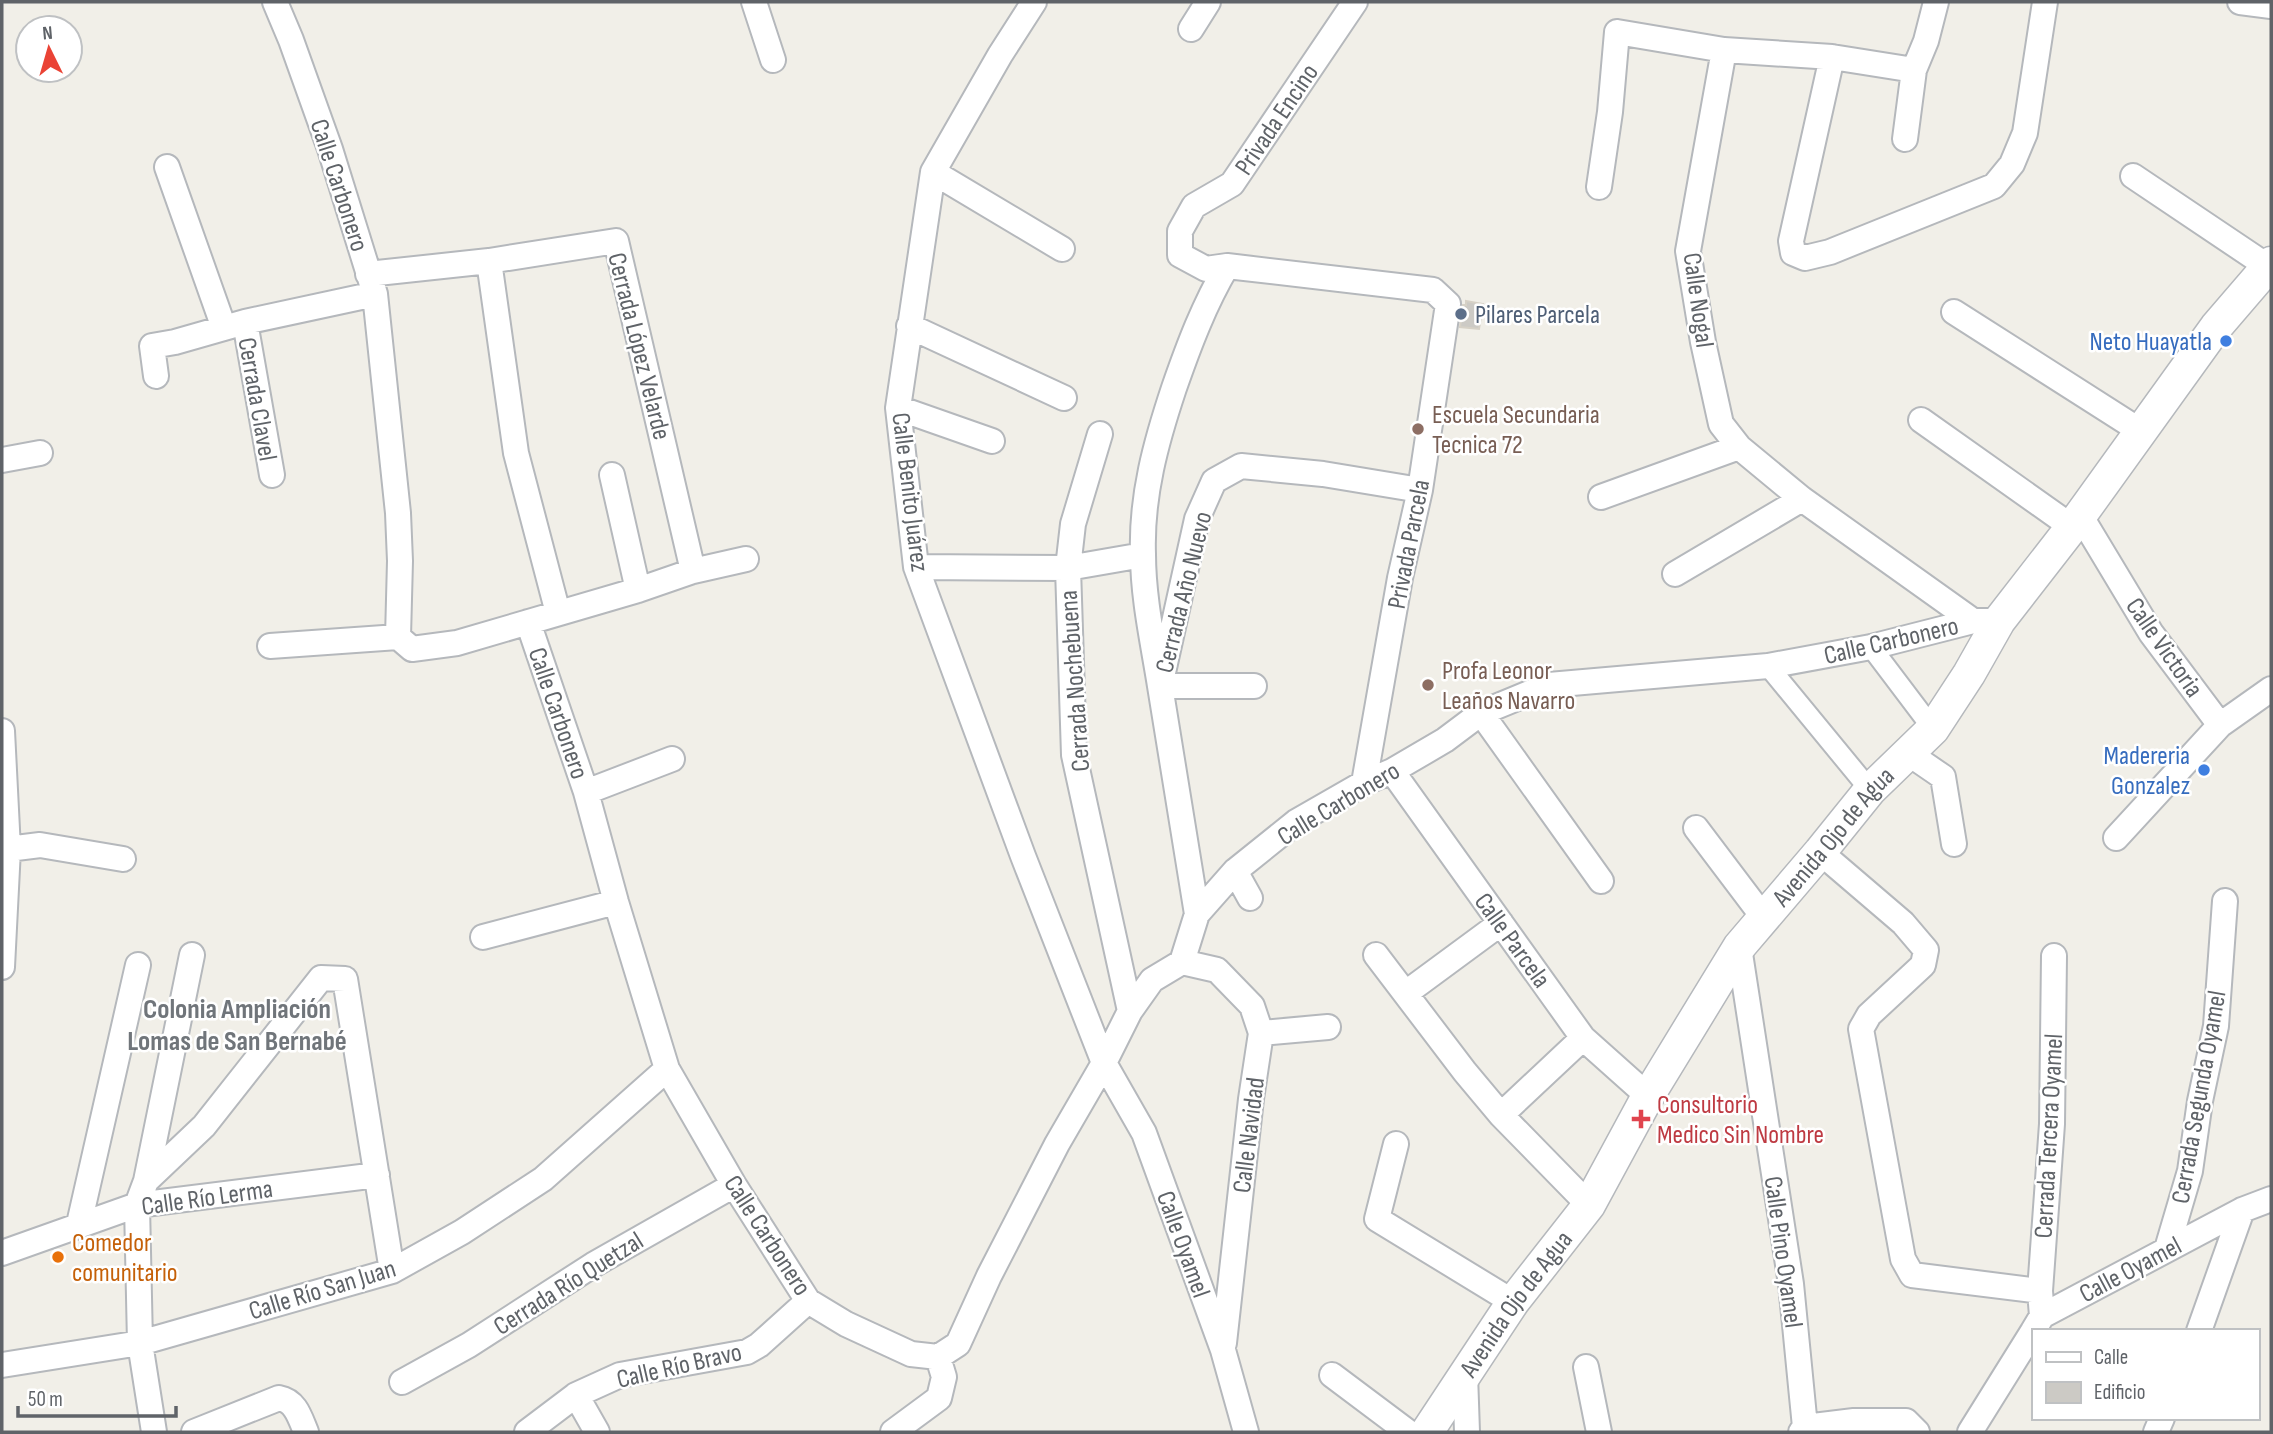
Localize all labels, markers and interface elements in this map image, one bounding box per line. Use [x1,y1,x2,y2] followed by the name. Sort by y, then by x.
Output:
[14,14,84,84] north arrow
[42,22,54,45] text: N
[1229,59,1326,181] street label: Privada Encino
[303,115,374,255] street label: Calle Carbonero
[600,250,677,443] street label: Cerrada López Velarde
[1676,251,1719,350] street label: Calle Nogal
[1475,300,1600,331] place label: Pilares Parcela
[1453,306,1469,322] marker: Pilares Parcela
[2089,327,2212,358] place label: Neto Huayatla
[2218,333,2234,349] marker: Neto Huayatla
[230,335,283,463] street label: Cerrada Clavel
[1432,400,1600,461] place label: Escuela Secundaria Tecnica 72
[884,411,935,574] street label: Calle Benito Juárez
[1410,421,1426,437] marker: Escuela Secundaria Tecnica 72
[1382,477,1437,612] street label: Privada Parcela
[1149,509,1219,676] street label: Cerrada Año Nuevo
[1054,589,1097,773] street label: Cerrada Nochebuena
[2118,592,2209,703] street label: Calle Victoria
[1821,611,1962,672] street label: Calle Carbonero
[521,644,595,783] street label: Calle Carbonero
[1442,656,1575,717] place label: Profa Leonor Leaños Navarro
[1420,677,1436,693] marker: Profa Leonor Leaños Navarro
[2103,741,2190,802] place label: Madereria Gonzalez
[1272,756,1406,853] street label: Calle Carbonero
[1766,761,1901,914] street label: Avenida Ojo de Agua
[2196,762,2212,778] marker: Madereria Gonzalez
[1467,887,1557,994] street label: Calle Parcela
[2165,988,2233,1206] street label: Cerrada Segunda Oyamel
[127,993,347,1058] district label: Colonia Ampliación Lomas de San Bernabé
[2029,1033,2070,1239] street label: Cerrada Tercera Oyamel
[1227,1076,1272,1195] street label: Calle Navidad
[1657,1090,1824,1151] place label: Consultorio Medico Sin Nombre
[1631,1109,1651,1129] marker: Consultorio Medico Sin Nombre
[716,1170,817,1302] street label: Calle Carbonero
[140,1174,275,1223] street label: Calle Río Lerma
[1757,1174,1808,1330] street label: Calle Pino Oyamel
[1149,1187,1216,1302] street label: Calle Oyamel
[1453,1225,1580,1384] street label: Avenida Ojo de Agua
[488,1226,649,1343] street label: Cerrada Río Quetzal
[72,1228,178,1289] place label: Comedor comunitario
[2074,1231,2187,1310] street label: Calle Oyamel
[50,1249,66,1265] marker: Comedor comunitario
[245,1253,400,1327] street label: Calle Río San Juan
[2032,1329,2259,1420] legend
[614,1337,745,1396] street label: Calle Río Bravo
[2094,1345,2128,1370] text: Calle
[18,1374,175,1418] scale bar
[2094,1380,2145,1405] text: Edificio
[28,1387,63,1412] text: 50 m

